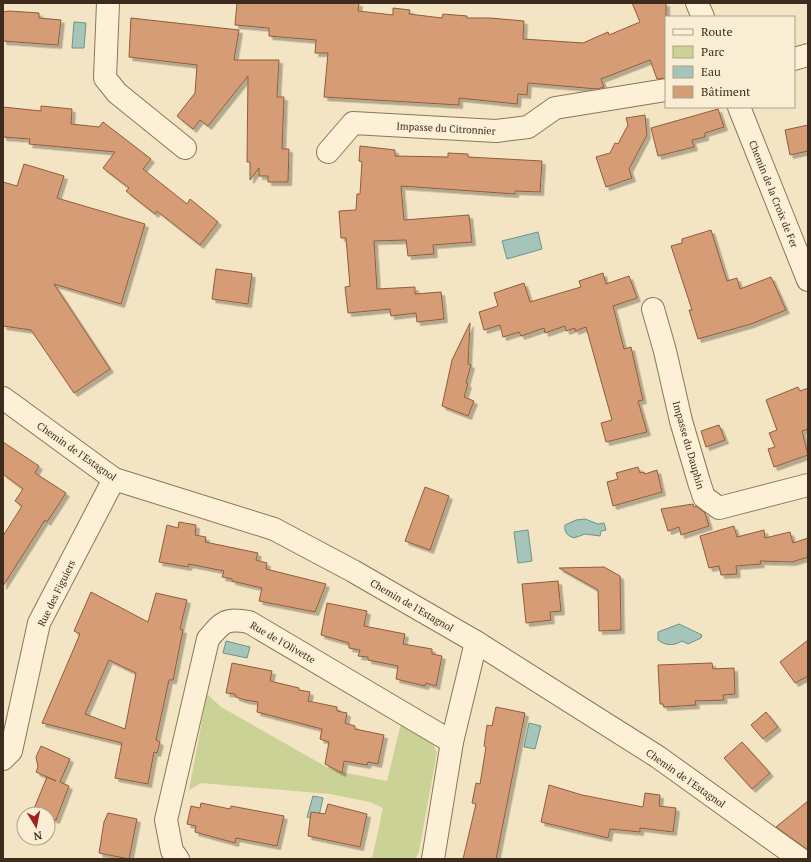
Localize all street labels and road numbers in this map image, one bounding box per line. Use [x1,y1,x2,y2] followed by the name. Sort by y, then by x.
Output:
[396,119,496,138] street label: Impasse du Citronnier
[746,139,801,250] street label: Chemin de la Croix de Fer
[670,400,707,491] street label: Impasse du Dauphin
[34,419,119,484] street label: Chemin de l'Estagnol
[35,558,78,629] street label: Rue des Figuiers
[368,576,456,635] street label: Chemin de l'Estagnol
[248,618,318,666] street label: Rue de l'Olivette
[643,746,728,811] street label: Chemin de l'Estagnol

